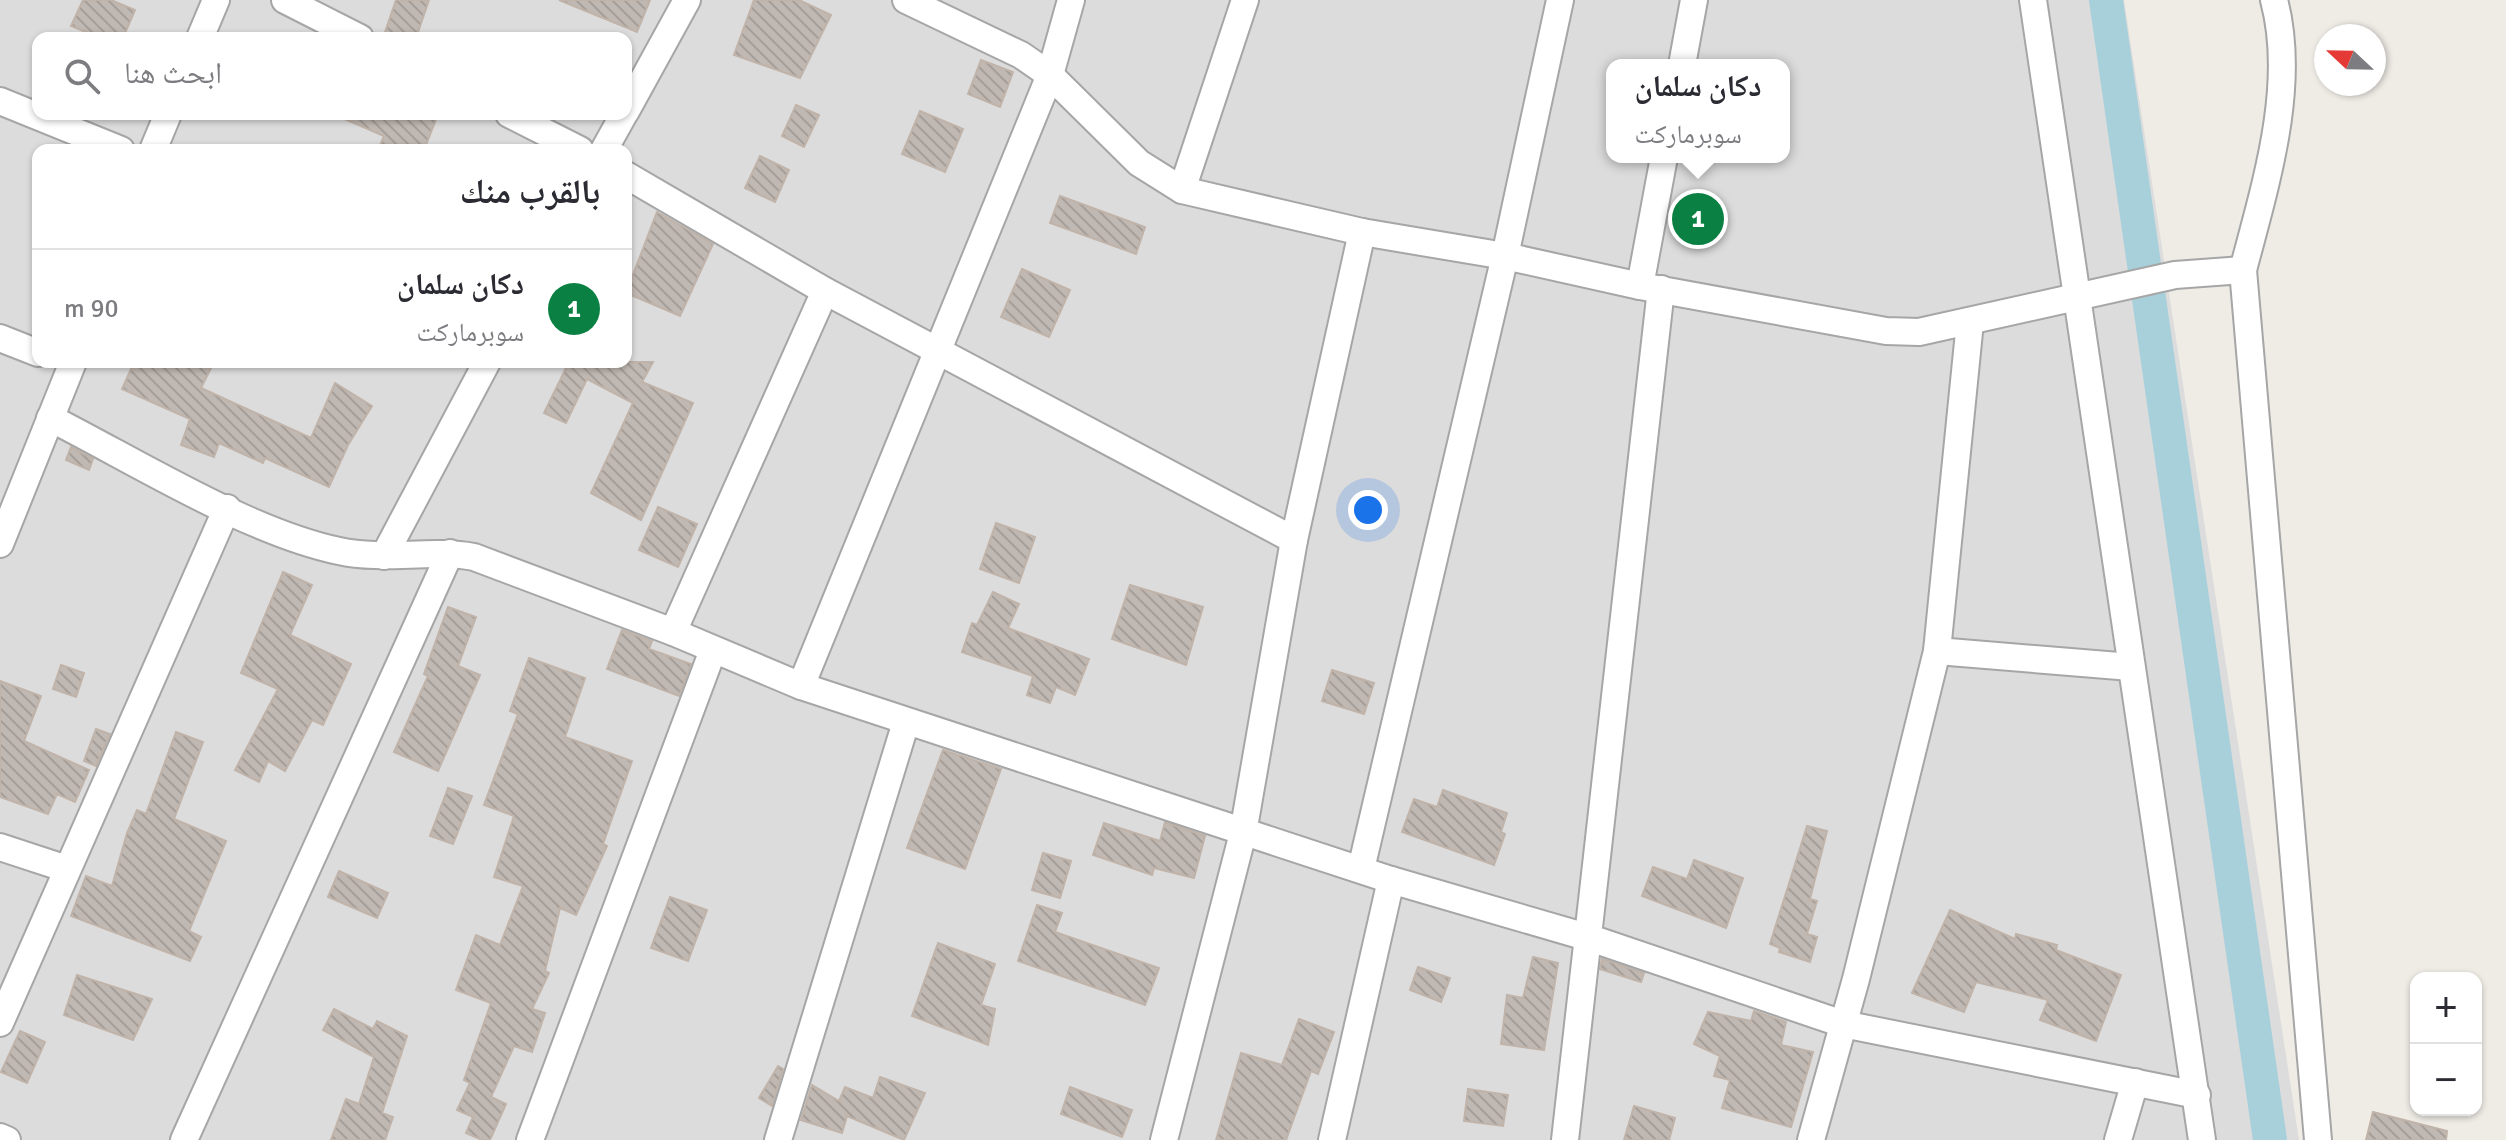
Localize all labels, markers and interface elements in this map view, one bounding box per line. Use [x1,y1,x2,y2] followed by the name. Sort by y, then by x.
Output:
[2314,24,2386,96] north arrow
[32,32,632,120] search box
[60,54,104,98] icon: search
[124,55,222,92] text: ابحث هنا
[1606,59,1790,163] popup
[1634,68,1762,105] text: دكان سلمان
[1634,119,1742,151] text: سوبرماركت
[460,171,600,213] text: بالقرب منك
[1672,189,1724,249] pin: 1
[397,266,524,303] text: دكان سلمان
[64,293,119,325] text: 90 m
[567,293,581,325] text: 1
[417,317,524,349] text: سوبرماركت
[1348,490,1388,530] your location
[2410,972,2482,1116] map controls
[2410,972,2482,1044] button: +
[2410,1044,2482,1116] button: −

